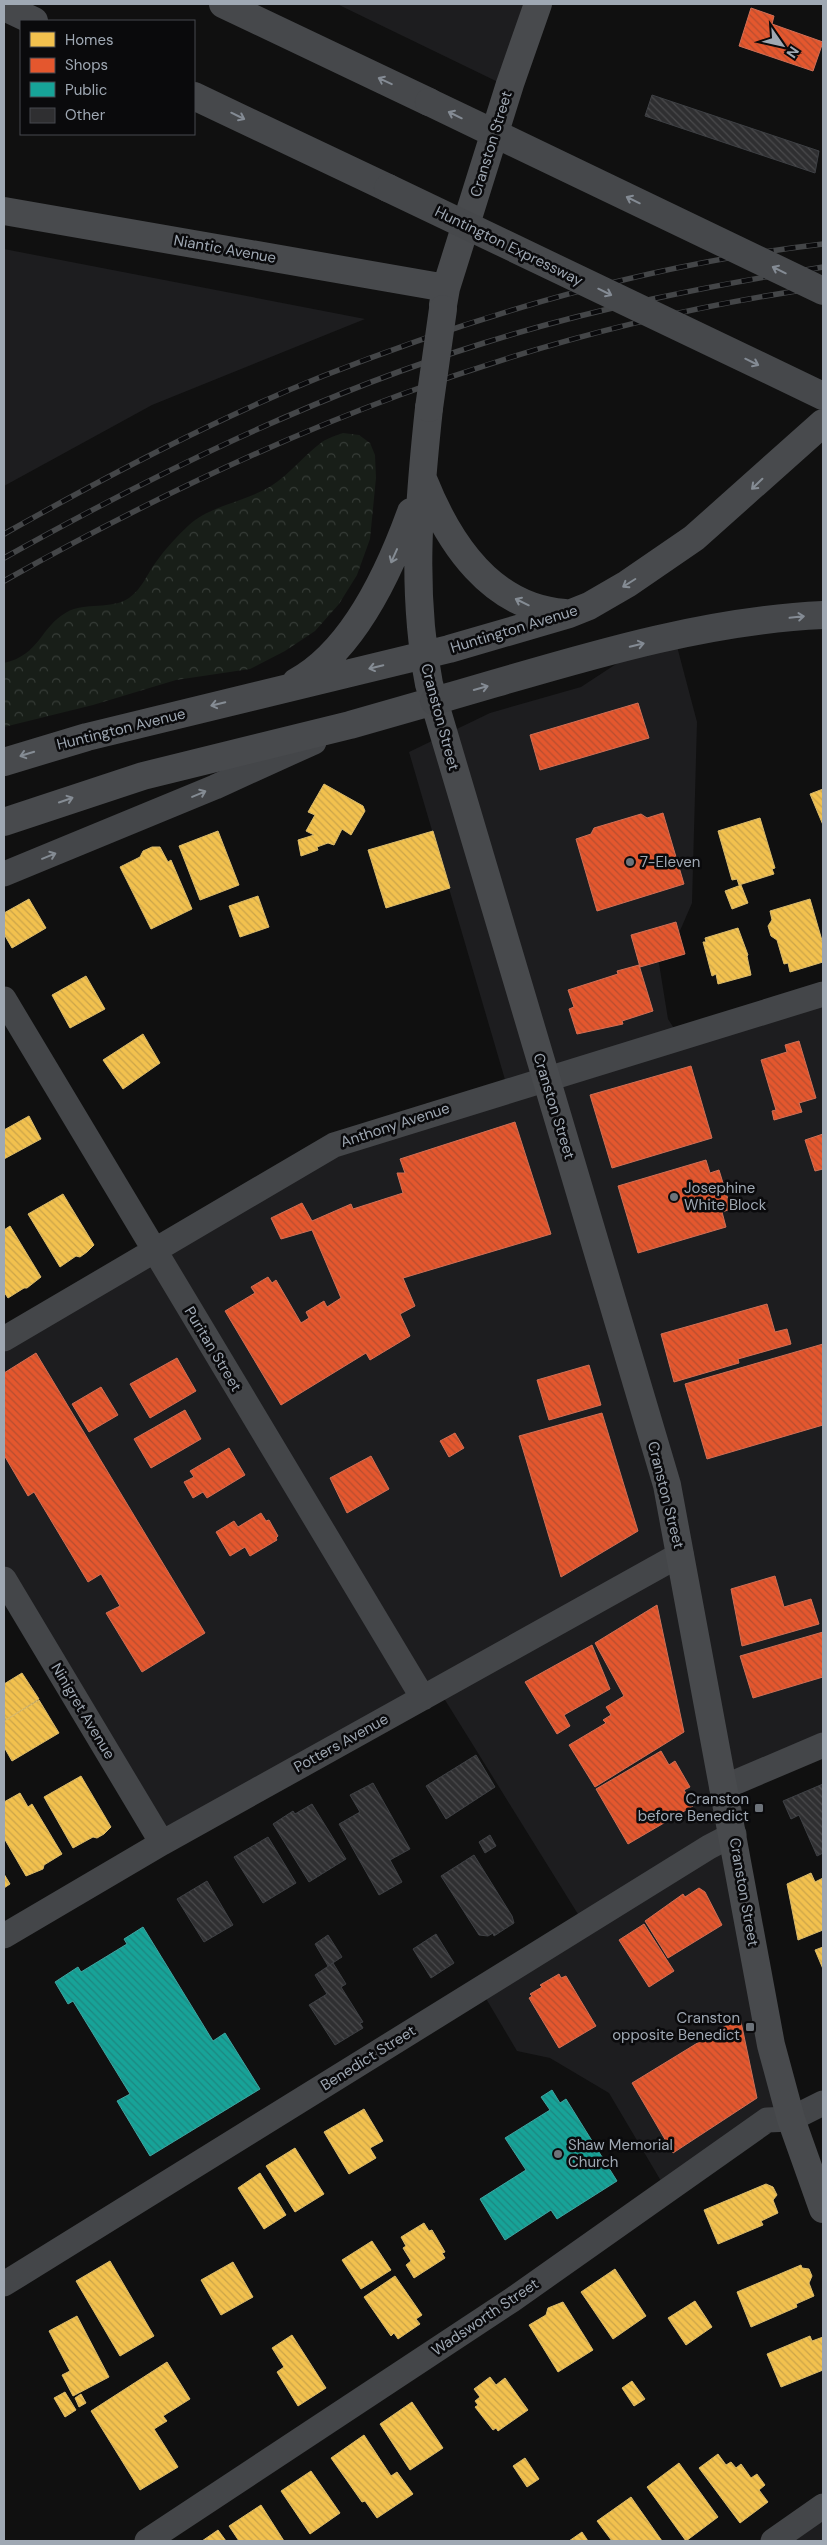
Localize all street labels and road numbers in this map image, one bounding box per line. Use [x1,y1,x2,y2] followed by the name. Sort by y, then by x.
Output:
[465,88,517,199] street label: Cranston Street
[432,201,587,291] street label: Huntington Expressway
[172,230,278,268] street label: Niantic Avenue
[448,600,580,658] street label: Huntington Avenue
[416,661,464,773] street label: Cranston Street
[55,703,187,755] street label: Huntington Avenue
[528,1051,580,1162] street label: Cranston Street
[338,1098,452,1152] street label: Anthony Avenue
[180,1303,246,1395] street label: Puritan Street
[643,1439,689,1551] street label: Cranston Street
[46,1659,120,1763] street label: Ninigret Avenue
[290,1709,392,1777] street label: Potters Avenue
[725,1836,763,1948] street label: Cranston Street
[317,2021,419,2095] street label: Benedict Street
[428,2274,543,2360] street label: Wadsworth Street

